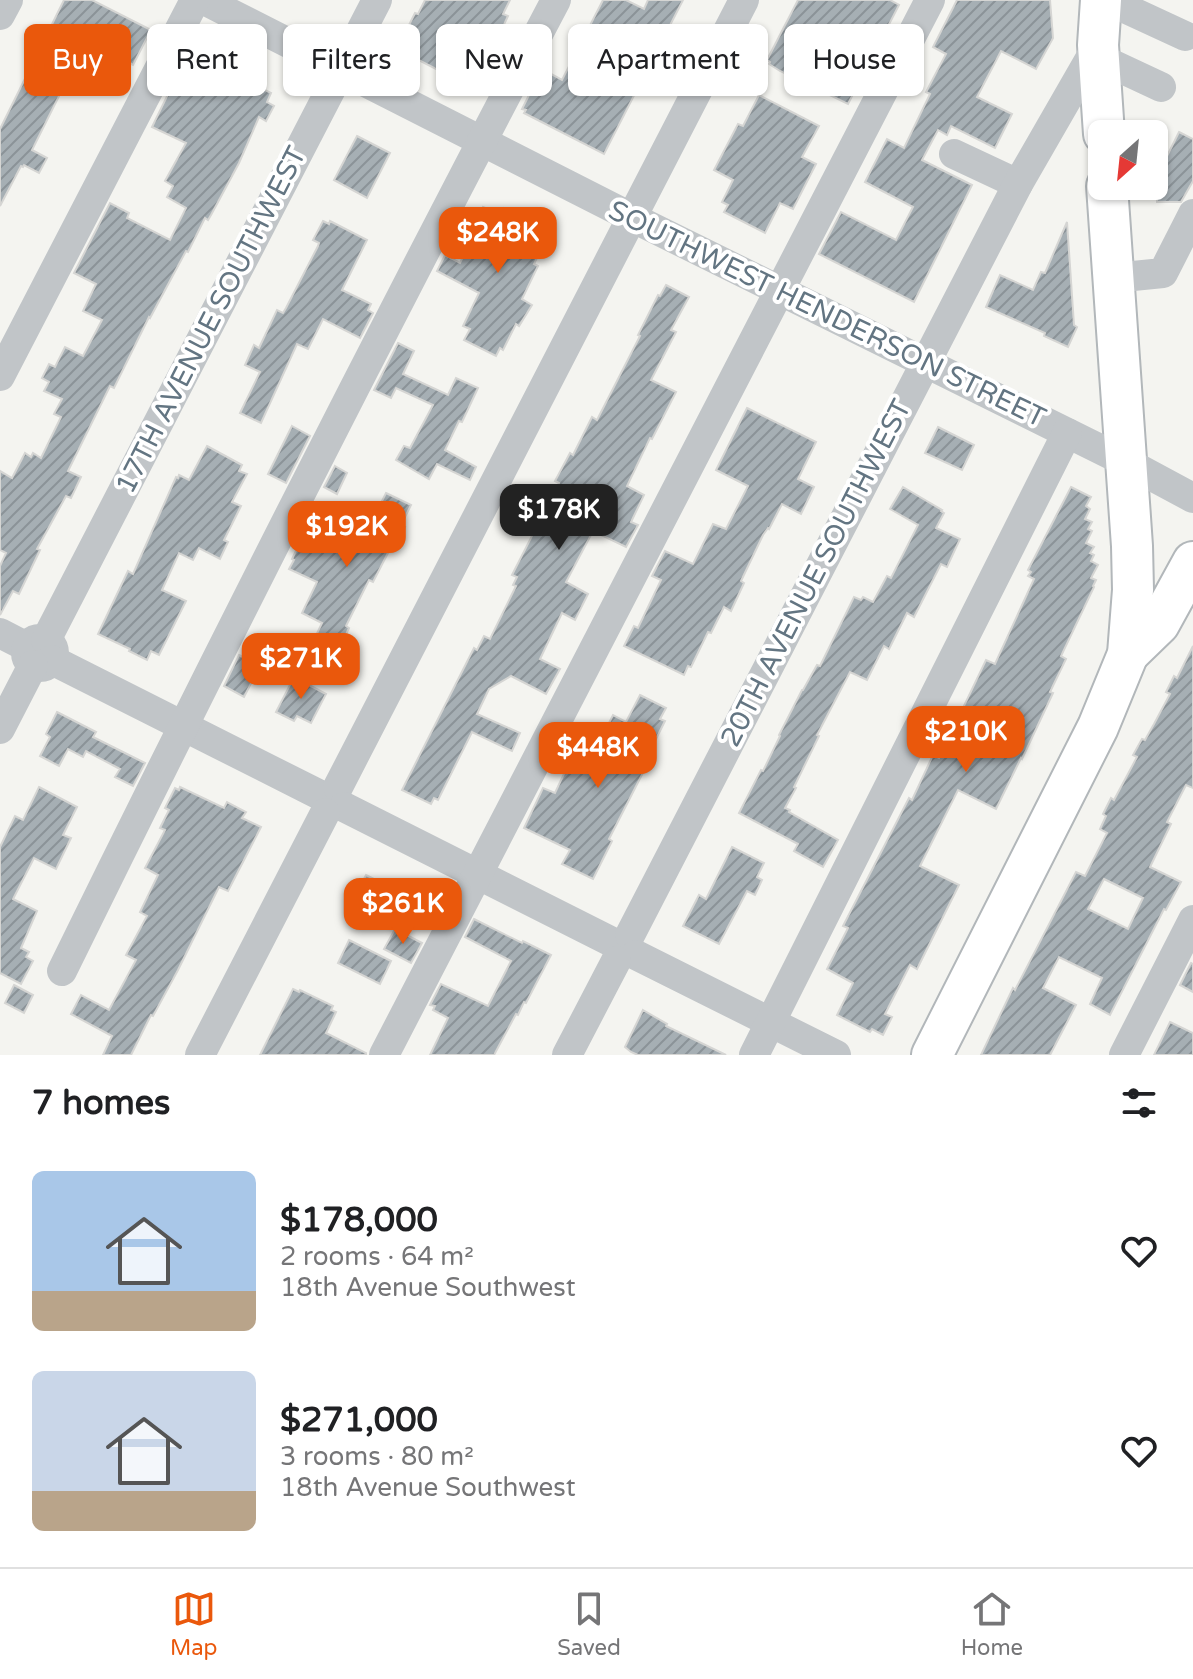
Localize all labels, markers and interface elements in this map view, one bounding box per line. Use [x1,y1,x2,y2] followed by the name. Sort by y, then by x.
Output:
[24,24,131,96] chip: Buy
[147,24,267,96] chip: Rent
[283,24,420,96] chip: Filters
[436,24,552,96] chip: New
[568,24,768,96] chip: Apartment
[784,24,924,96] chip: House
[1088,120,1168,200] north arrow
[1088,120,1168,200] map controls
[108,141,314,499] street label: 17TH AVENUE SOUTHWEST
[603,193,1051,435] street label: SOUTHWEST HENDERSON STREET
[442,207,554,275] pin: $248K
[457,217,539,248] text: $248K
[713,394,919,752] street label: 20TH AVENUE SOUTHWEST
[503,484,615,552] pin: $178K
[518,494,600,525] text: $178K
[291,501,403,569] pin: $192K
[306,511,388,542] text: $192K
[245,633,357,701] pin: $271K
[260,643,342,674] text: $271K
[910,706,1022,774] pin: $210K
[925,716,1007,747] text: $210K
[542,722,654,790] pin: $448K
[557,732,639,763] text: $448K
[347,878,459,946] pin: $261K
[362,888,444,919] text: $261K
[1117,1081,1161,1125] icon: filters
[32,1083,170,1124] text: 7 homes
[280,1200,438,1241] text: $178,000
[96,1203,192,1299] icon: home
[1117,1229,1161,1273] icon: heart
[280,1241,474,1272] text: 2 rooms · 64 m²
[280,1272,576,1303] text: 18th Avenue Southwest
[280,1400,438,1441] text: $271,000
[96,1403,192,1499] icon: home
[1117,1429,1161,1473] icon: heart
[280,1441,474,1472] text: 3 rooms · 80 m²
[280,1472,576,1503] text: 18th Avenue Southwest
[170,1587,217,1661] tab: Map
[557,1587,621,1661] tab: Saved
[961,1587,1023,1661] tab: Home

